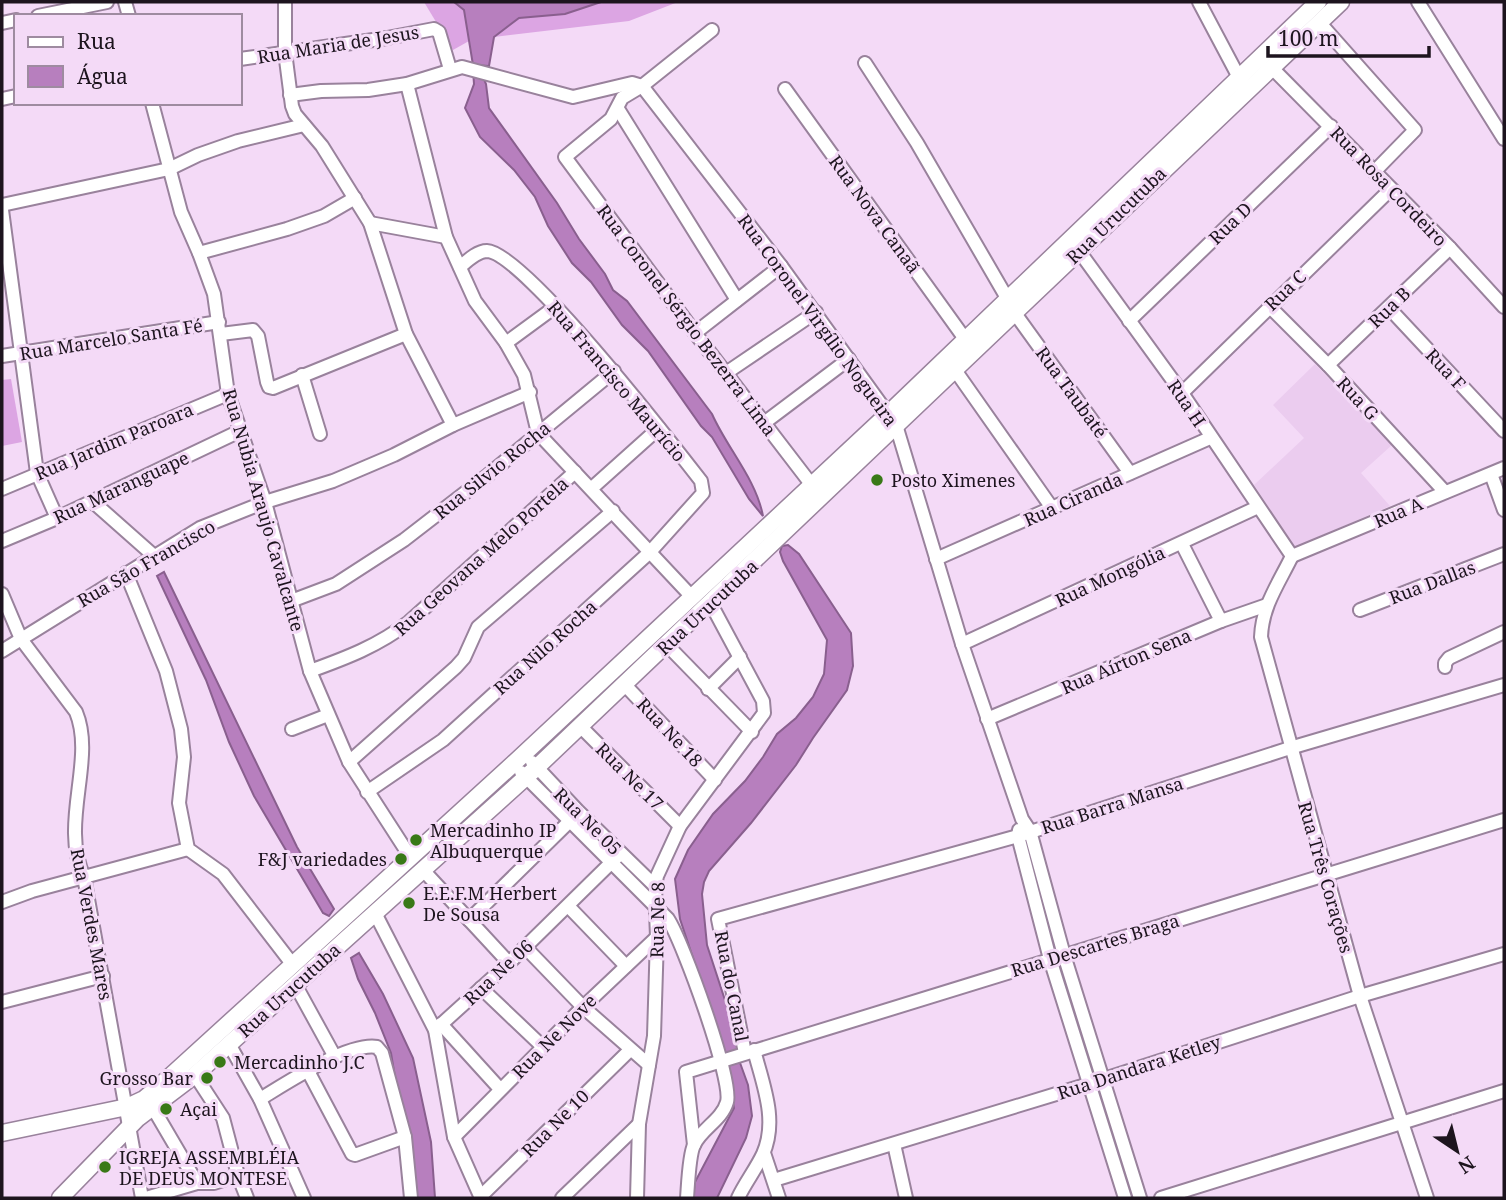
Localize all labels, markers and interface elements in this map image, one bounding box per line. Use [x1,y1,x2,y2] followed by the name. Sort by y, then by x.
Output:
[14,14,242,105] legend
[1268,14,1429,58] scale bar
[256,19,420,69] street label: Rua Maria de Jesus
[1278,24,1339,52] text: 100 m
[77,27,116,55] text: Rua
[77,62,128,90] text: Água
[1325,121,1453,251] street label: Rua Rosa Cordeiro
[824,150,926,278] street label: Rua Nova Canaã
[1061,161,1171,269] street label: Rua Urucutuba
[1203,197,1257,249] street label: Rua D
[592,199,782,441] street label: Rua Coronel Sérgio Bezerra Lima
[733,209,903,431] street label: Rua Coronel Virgílio Nogueira
[1259,264,1311,316] street label: Rua C
[1363,281,1415,333] street label: Rua B
[543,296,691,466] street label: Rua Francisco Maurício
[18,313,204,365] street label: Rua Marcelo Santa Fé
[1031,342,1113,442] street label: Rua Taubaté
[1421,343,1471,395] street label: Rua F
[1332,371,1384,425] street label: Rua G
[1162,375,1212,431] street label: Rua H
[218,386,310,634] street label: Rua Nubia Araujo Cavalcante
[31,397,197,485] street label: Rua Jardim Paroara
[429,416,555,524] street label: Rua Silvio Rocha
[49,445,193,529] street label: Rua Maranguape
[1020,466,1126,532] street label: Rua Ciranda
[891,468,1015,492] place label: Posto Ximenes
[389,471,573,641] street label: Rua Geovana Melo Portela
[869,472,885,488] marker: Posto Ximenes
[1370,491,1426,533] street label: Rua A
[73,514,219,612] street label: Rua São Francisco
[1051,540,1169,612] street label: Rua Mongólia
[651,554,763,660] street label: Rua Urucutuba
[1385,555,1479,609] street label: Rua Dallas
[488,594,602,700] street label: Rua Nilo Rocha
[1057,623,1195,699] street label: Rua Aírton Sena
[632,692,708,772] street label: Rua Ne 18
[591,737,669,815] street label: Rua Ne 17
[1038,771,1186,839] street label: Rua Barra Mansa
[549,782,627,860] street label: Rua Ne 05
[1293,798,1359,956] street label: Rua Três Corações
[430,818,557,863] place label: Mercadinho IP Albuquerque
[408,832,424,848] marker: Mercadinho IP Albuquerque
[66,846,118,1002] street label: Rua Verdes Mares
[258,847,387,871] place label: F&J variedades
[393,851,409,867] marker: F&J variedades
[423,881,557,926] place label: E.E.F.M Herbert De Sousa
[644,882,670,958] street label: Rua Ne 8
[401,895,417,911] marker: E.E.F.M Herbert De Sousa
[1008,908,1182,982] street label: Rua Descartes Braga
[709,928,755,1044] street label: Rua do Canal
[458,934,538,1010] street label: Rua Ne 06
[233,938,345,1042] street label: Rua Urucutuba
[507,989,601,1083] street label: Rua Ne Nove
[1054,1029,1225,1105] street label: Rua Dandara Ketley
[234,1050,365,1074] place label: Mercadinho J.C
[212,1054,228,1070] marker: Mercadinho J.C
[100,1066,194,1090] place label: Grosso Bar
[199,1070,215,1086] marker: Grosso Bar
[516,1084,594,1162] street label: Rua Ne 10
[180,1097,217,1121] place label: Açai
[158,1101,174,1117] marker: Açai
[1422,1116,1492,1186] north arrow
[119,1145,299,1190] place label: IGREJA ASSEMBLÉIA DE DEUS MONTESE
[1453,1150,1480,1180] text: N
[97,1159,113,1175] marker: IGREJA ASSEMBLÉIA DE DEUS MONTESE

